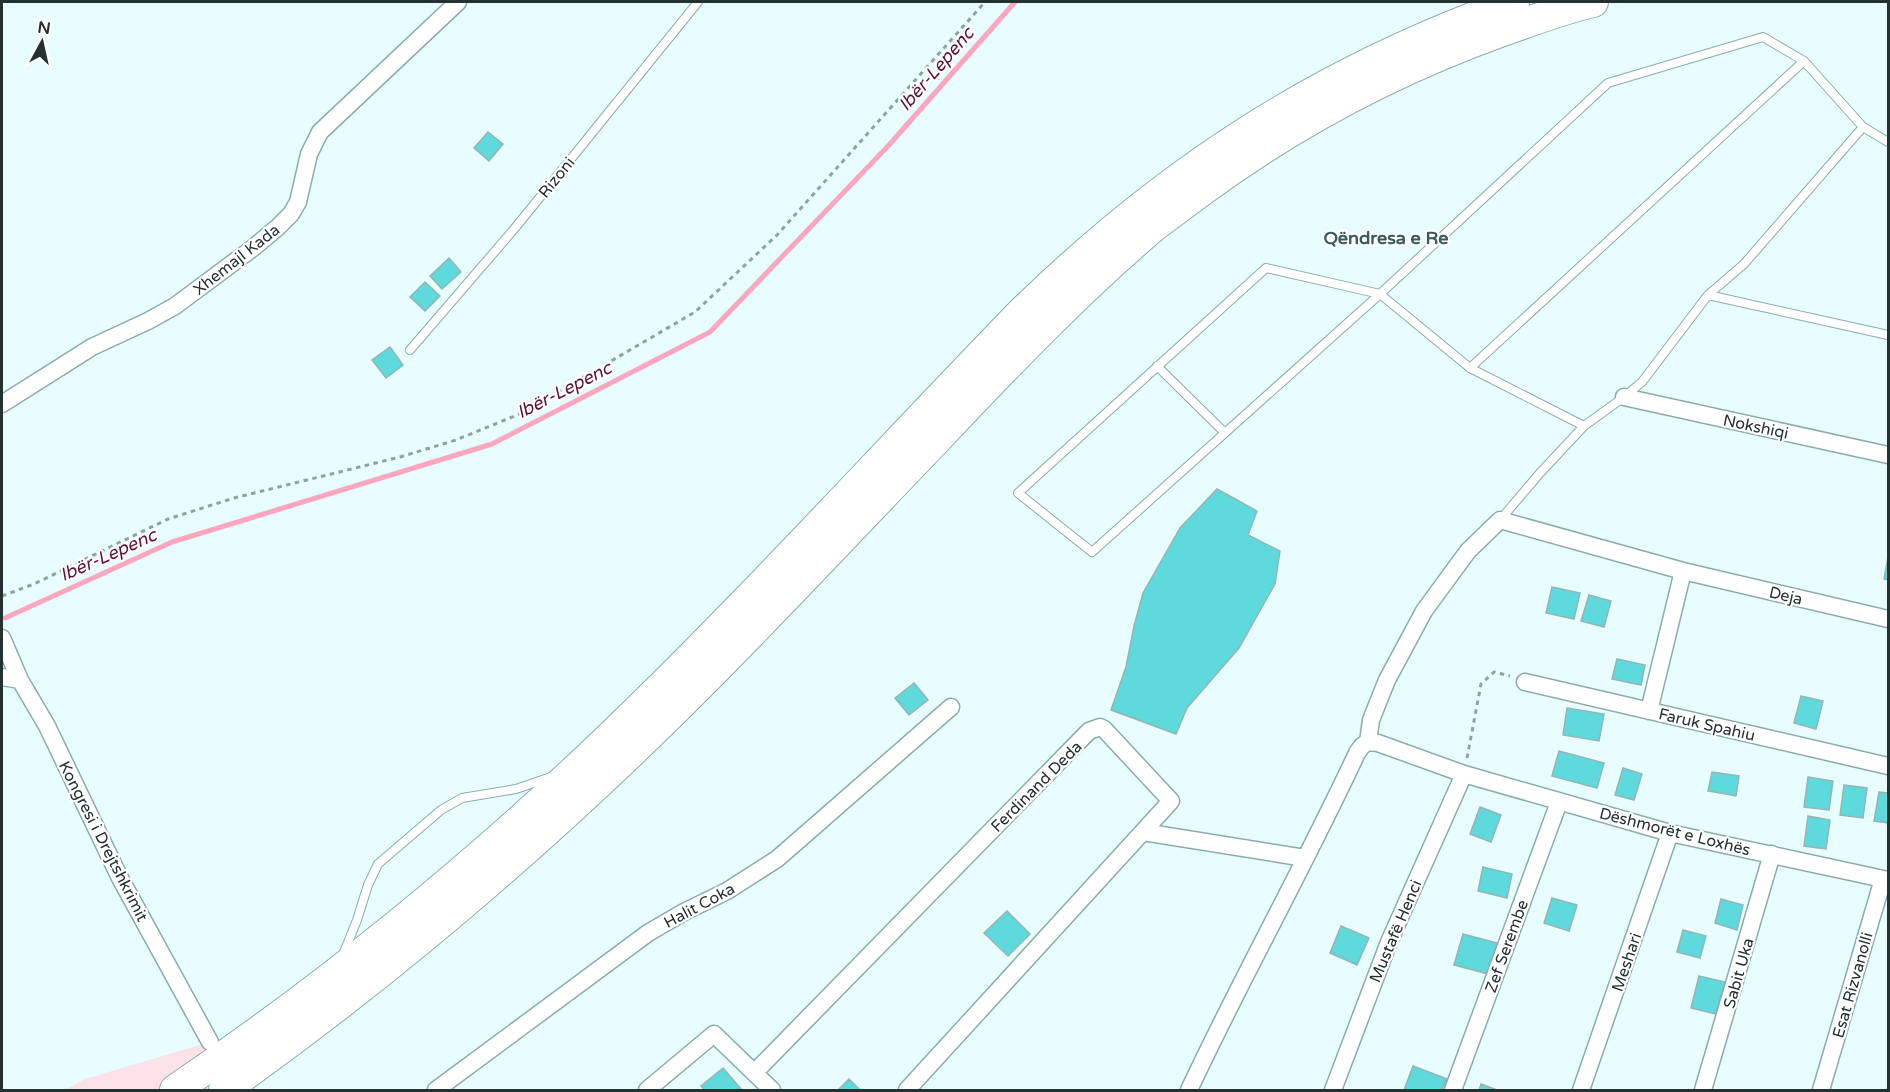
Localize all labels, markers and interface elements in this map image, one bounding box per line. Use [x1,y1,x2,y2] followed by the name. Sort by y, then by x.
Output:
[12,12,72,72] north arrow
[36,17,52,39] text: N
[894,21,980,115] water label: Ibër-Lepenc
[534,153,579,202] street label: Rizoni
[189,220,284,300] street label: Xhemajl Kada
[1324,227,1448,249] district label: Qëndresa e Re
[513,356,617,423] water label: Ibër-Lepenc
[1721,410,1790,444] street label: Nokshiqi
[56,523,162,586] water label: Ibër-Lepenc
[1767,582,1805,610] street label: Deja
[1657,704,1757,746] street label: Faruk Spahiu
[987,737,1086,836] street label: Ferdinand Deda
[54,758,152,925] street label: Kongresi i Drejtshkrimit
[1597,804,1752,860] street label: Dëshmorët e Loxhës
[1365,877,1427,986] street label: Mustafë Henci
[661,879,738,933] street label: Halit Coka
[1481,897,1533,995] street label: Zef Serembe
[1608,930,1646,994] street label: Meshari
[1828,930,1878,1040] street label: Esat Rizvanolli
[1719,936,1759,1011] street label: Sabit Uka

